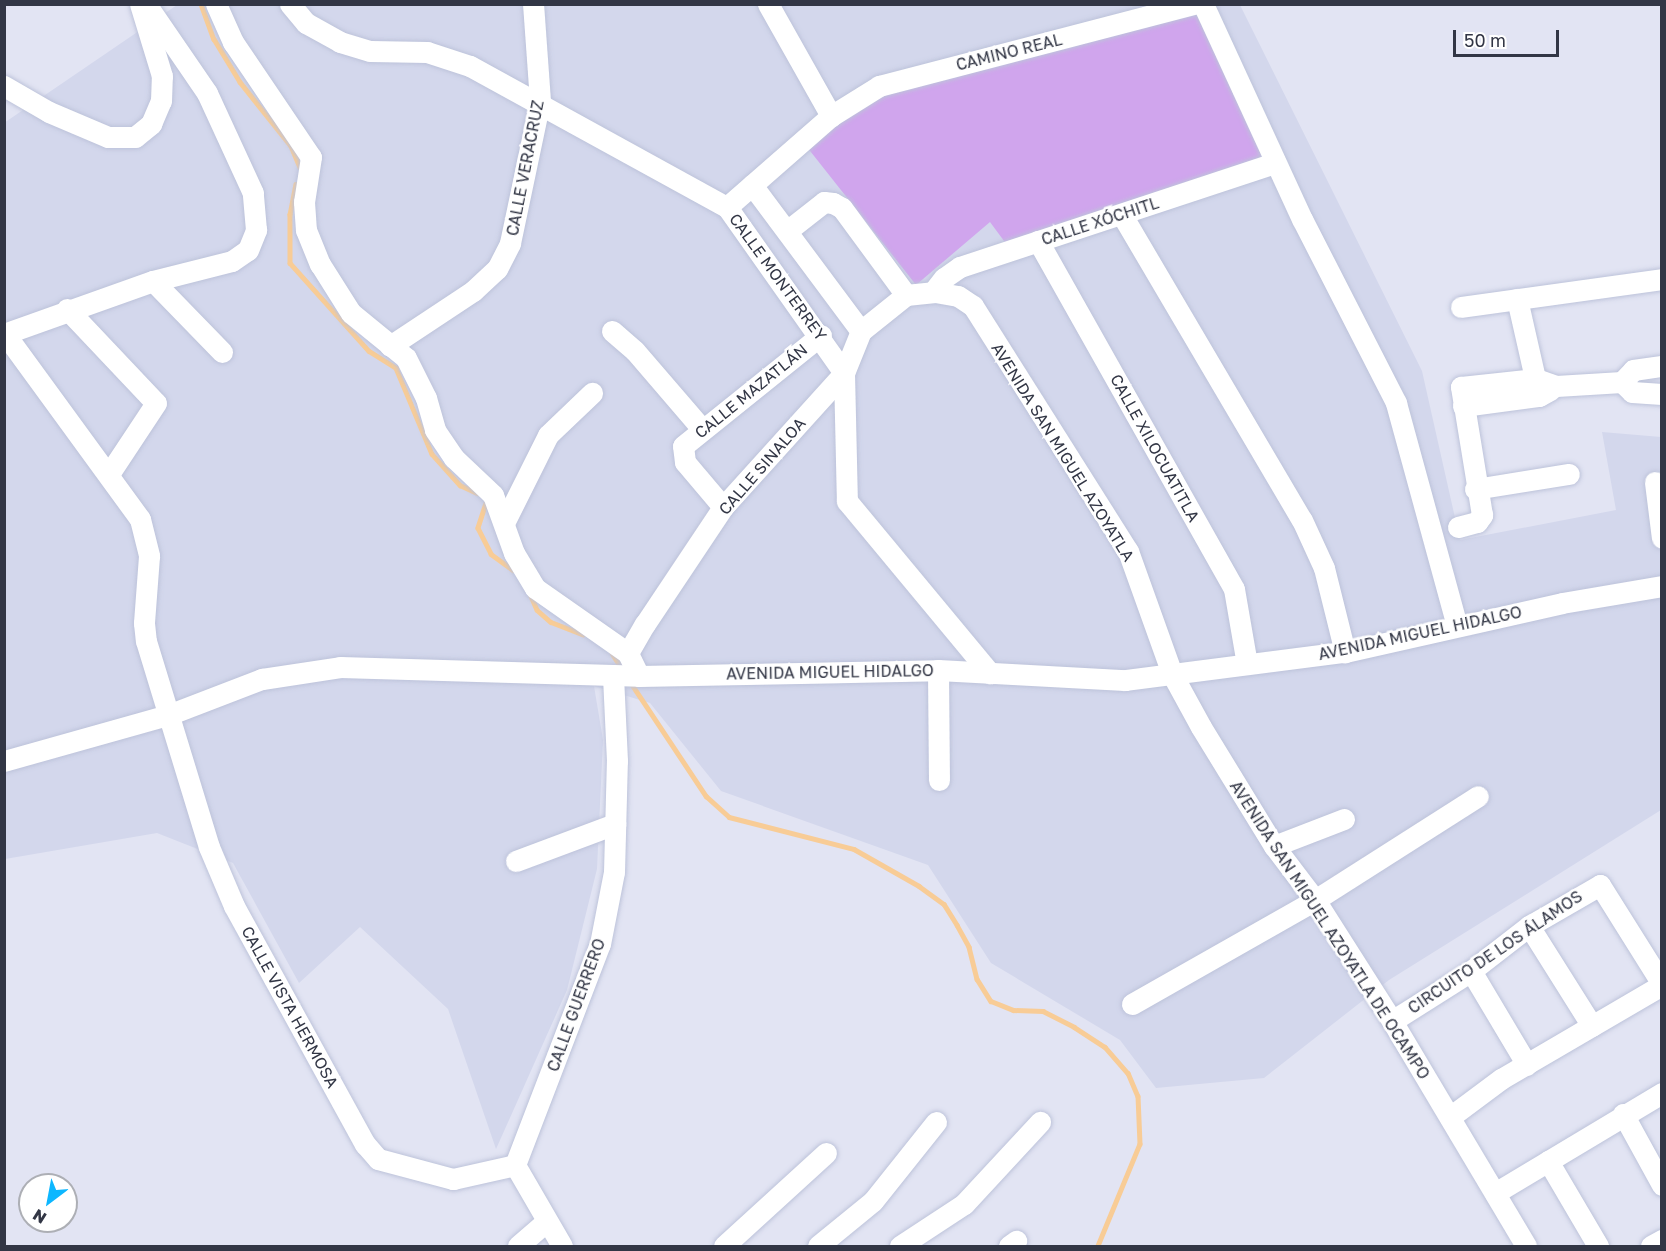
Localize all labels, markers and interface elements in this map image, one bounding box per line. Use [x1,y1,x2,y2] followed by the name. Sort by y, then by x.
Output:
[1456,18,1562,56] scale bar
[1464,29,1506,51] text: 50 m
[954,30,1064,74] street label: CAMINO REAL
[502,98,548,238] street label: CALLE VERACRUZ
[1039,193,1161,249] street label: CALLE XÓCHITL
[725,210,831,344] street label: CALLE MONTERREY
[988,339,1138,565] street label: AVENIDA SAN MIGUEL AZOYATLA
[691,340,811,442] street label: CALLE MAZATLÁN
[1106,371,1204,525] street label: CALLE XILOCUATITLA
[715,414,809,518] street label: CALLE SINALOA
[1316,602,1524,664] street label: AVENIDA MIGUEL HIDALGO
[726,661,934,683] street label: AVENIDA MIGUEL HIDALGO
[1226,777,1434,1083] street label: AVENIDA SAN MIGUEL AZOYATLA DE OCAMPO
[1404,886,1586,1018] street label: CIRCUITO DE LOS ÁLAMOS
[238,923,342,1091] street label: CALLE VISTA HERMOSA
[543,936,609,1074] street label: CALLE GUERRERO
[18,1173,78,1233] north arrow
[29,1205,50,1228] text: N

